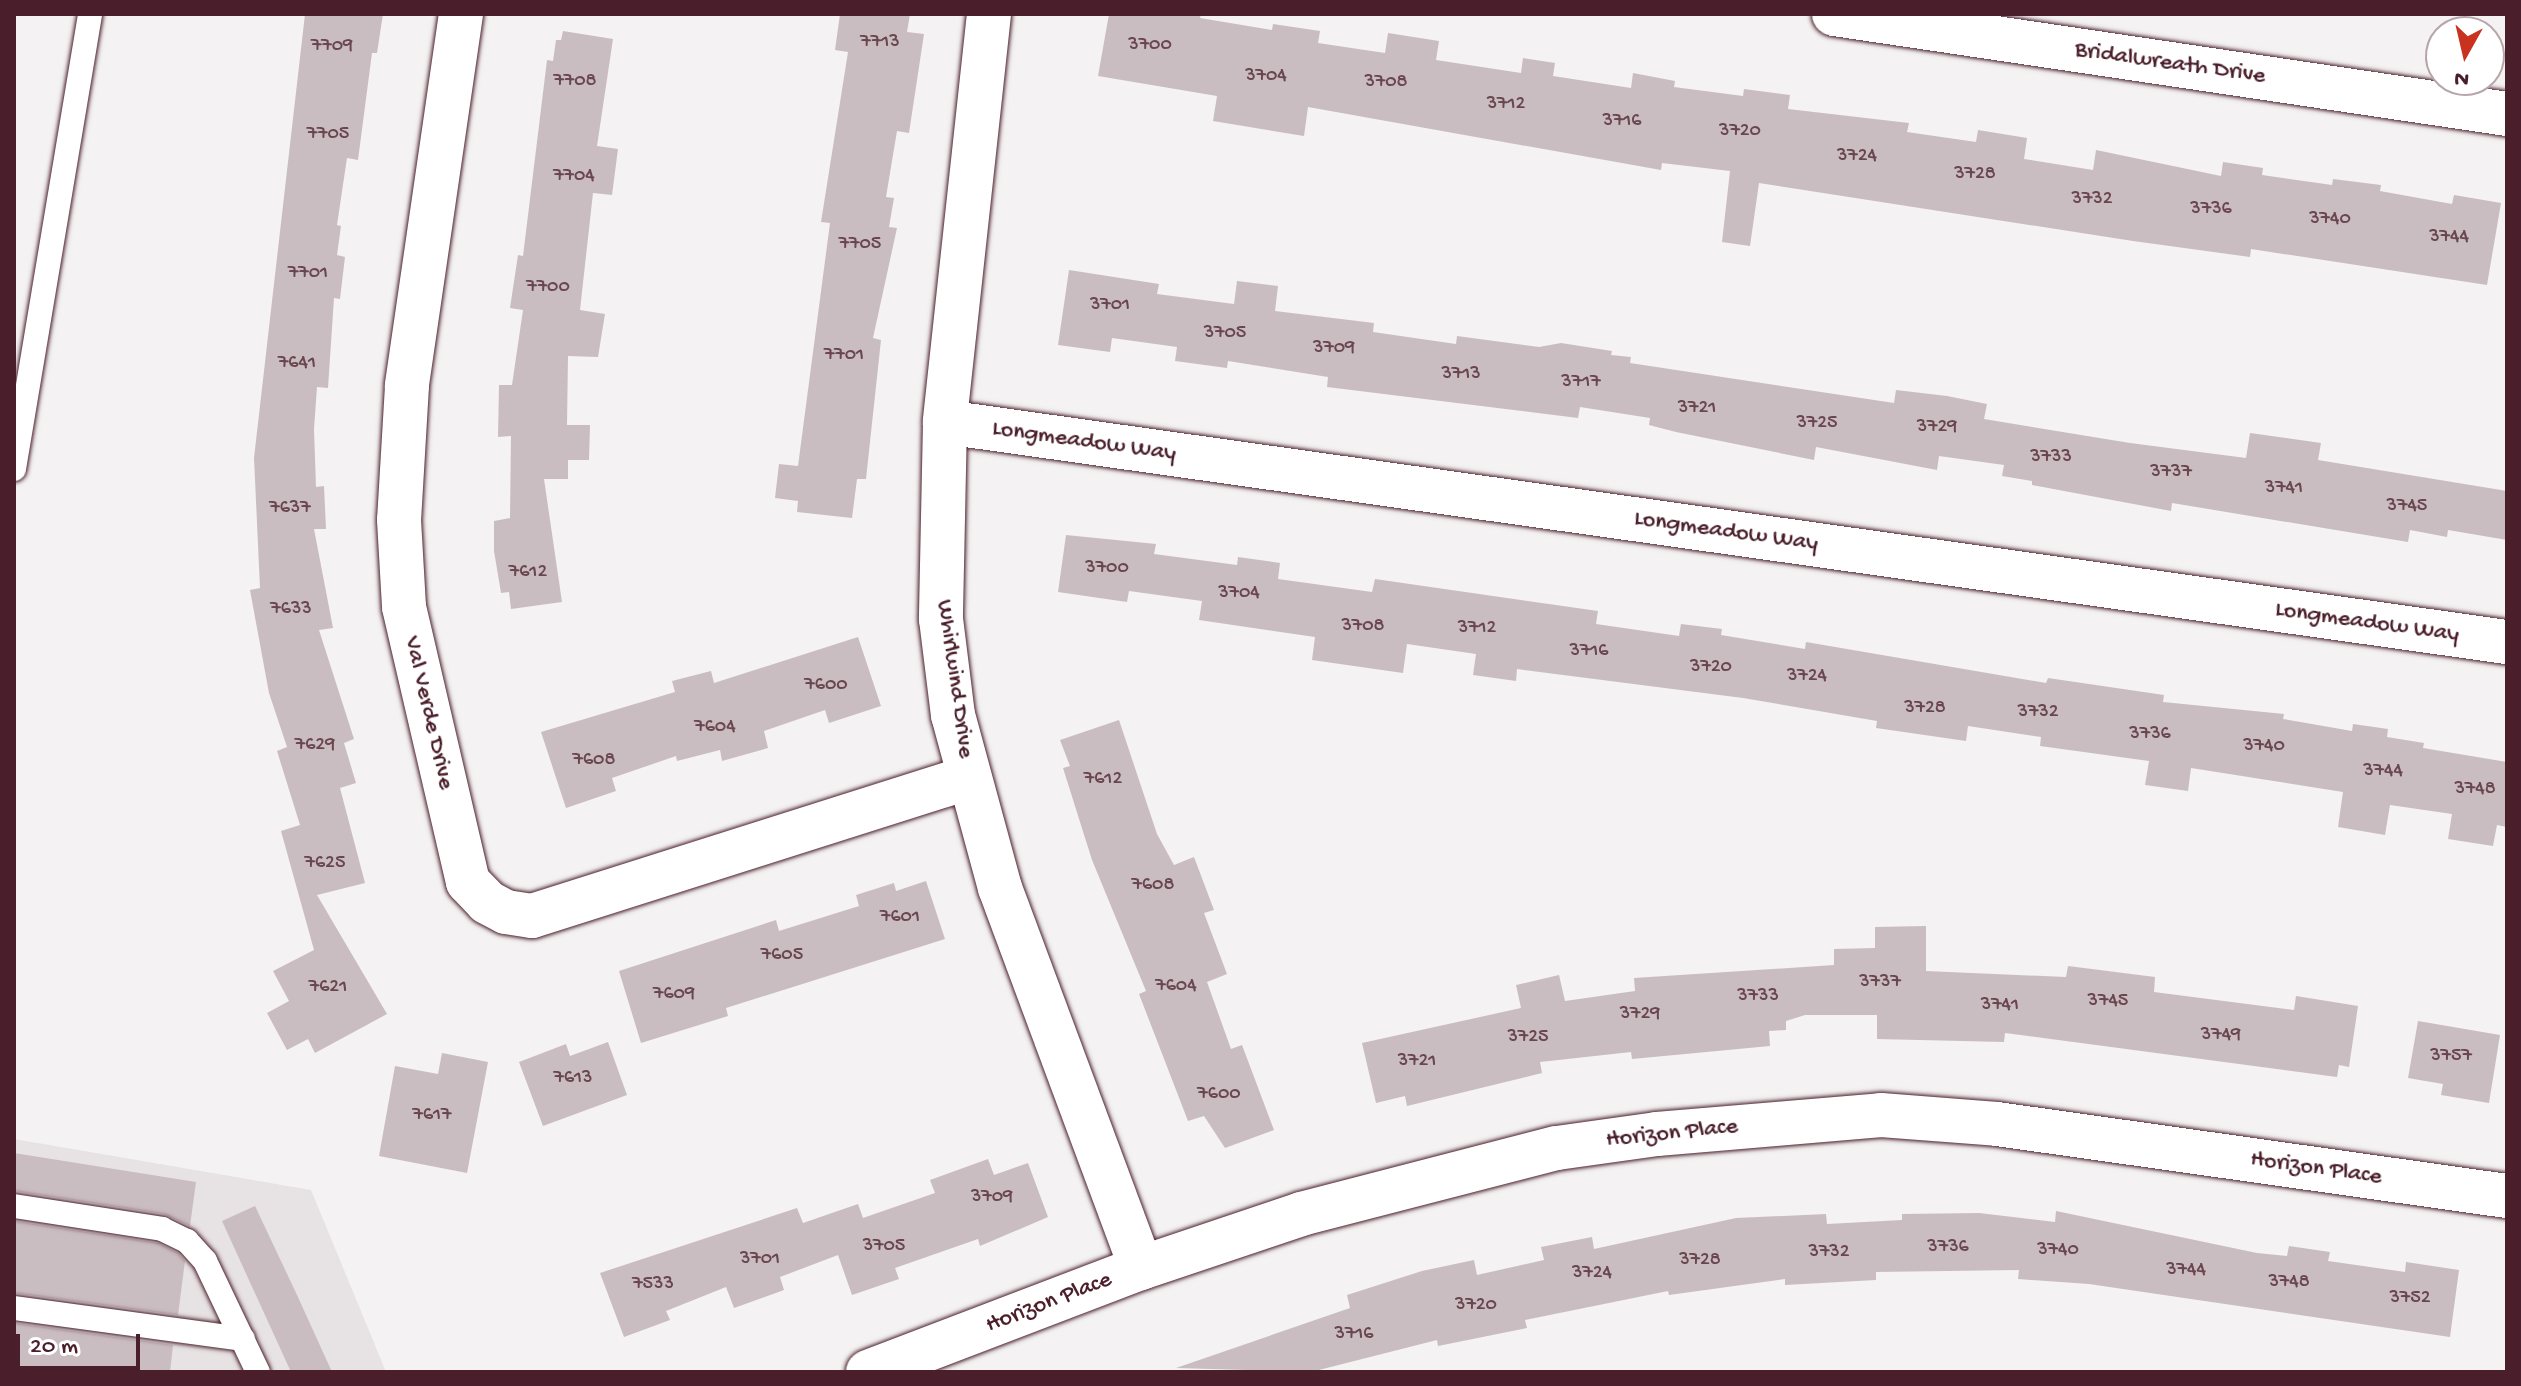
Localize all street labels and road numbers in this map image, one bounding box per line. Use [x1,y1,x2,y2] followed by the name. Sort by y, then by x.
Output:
[2073,36,2267,92] street label: Bridalwreath Drive
[990,415,1178,469] street label: Longmeadow Way
[1632,505,1820,559] street label: Longmeadow Way
[2273,596,2461,650] street label: Longmeadow Way
[929,598,979,760] street label: Whirlwind Drive
[396,634,460,792] street label: Val Verde Drive
[1605,1113,1739,1155] street label: Horizon Place
[2248,1146,2384,1192] street label: Horizon Place
[982,1266,1116,1340] street label: Horizon Place

